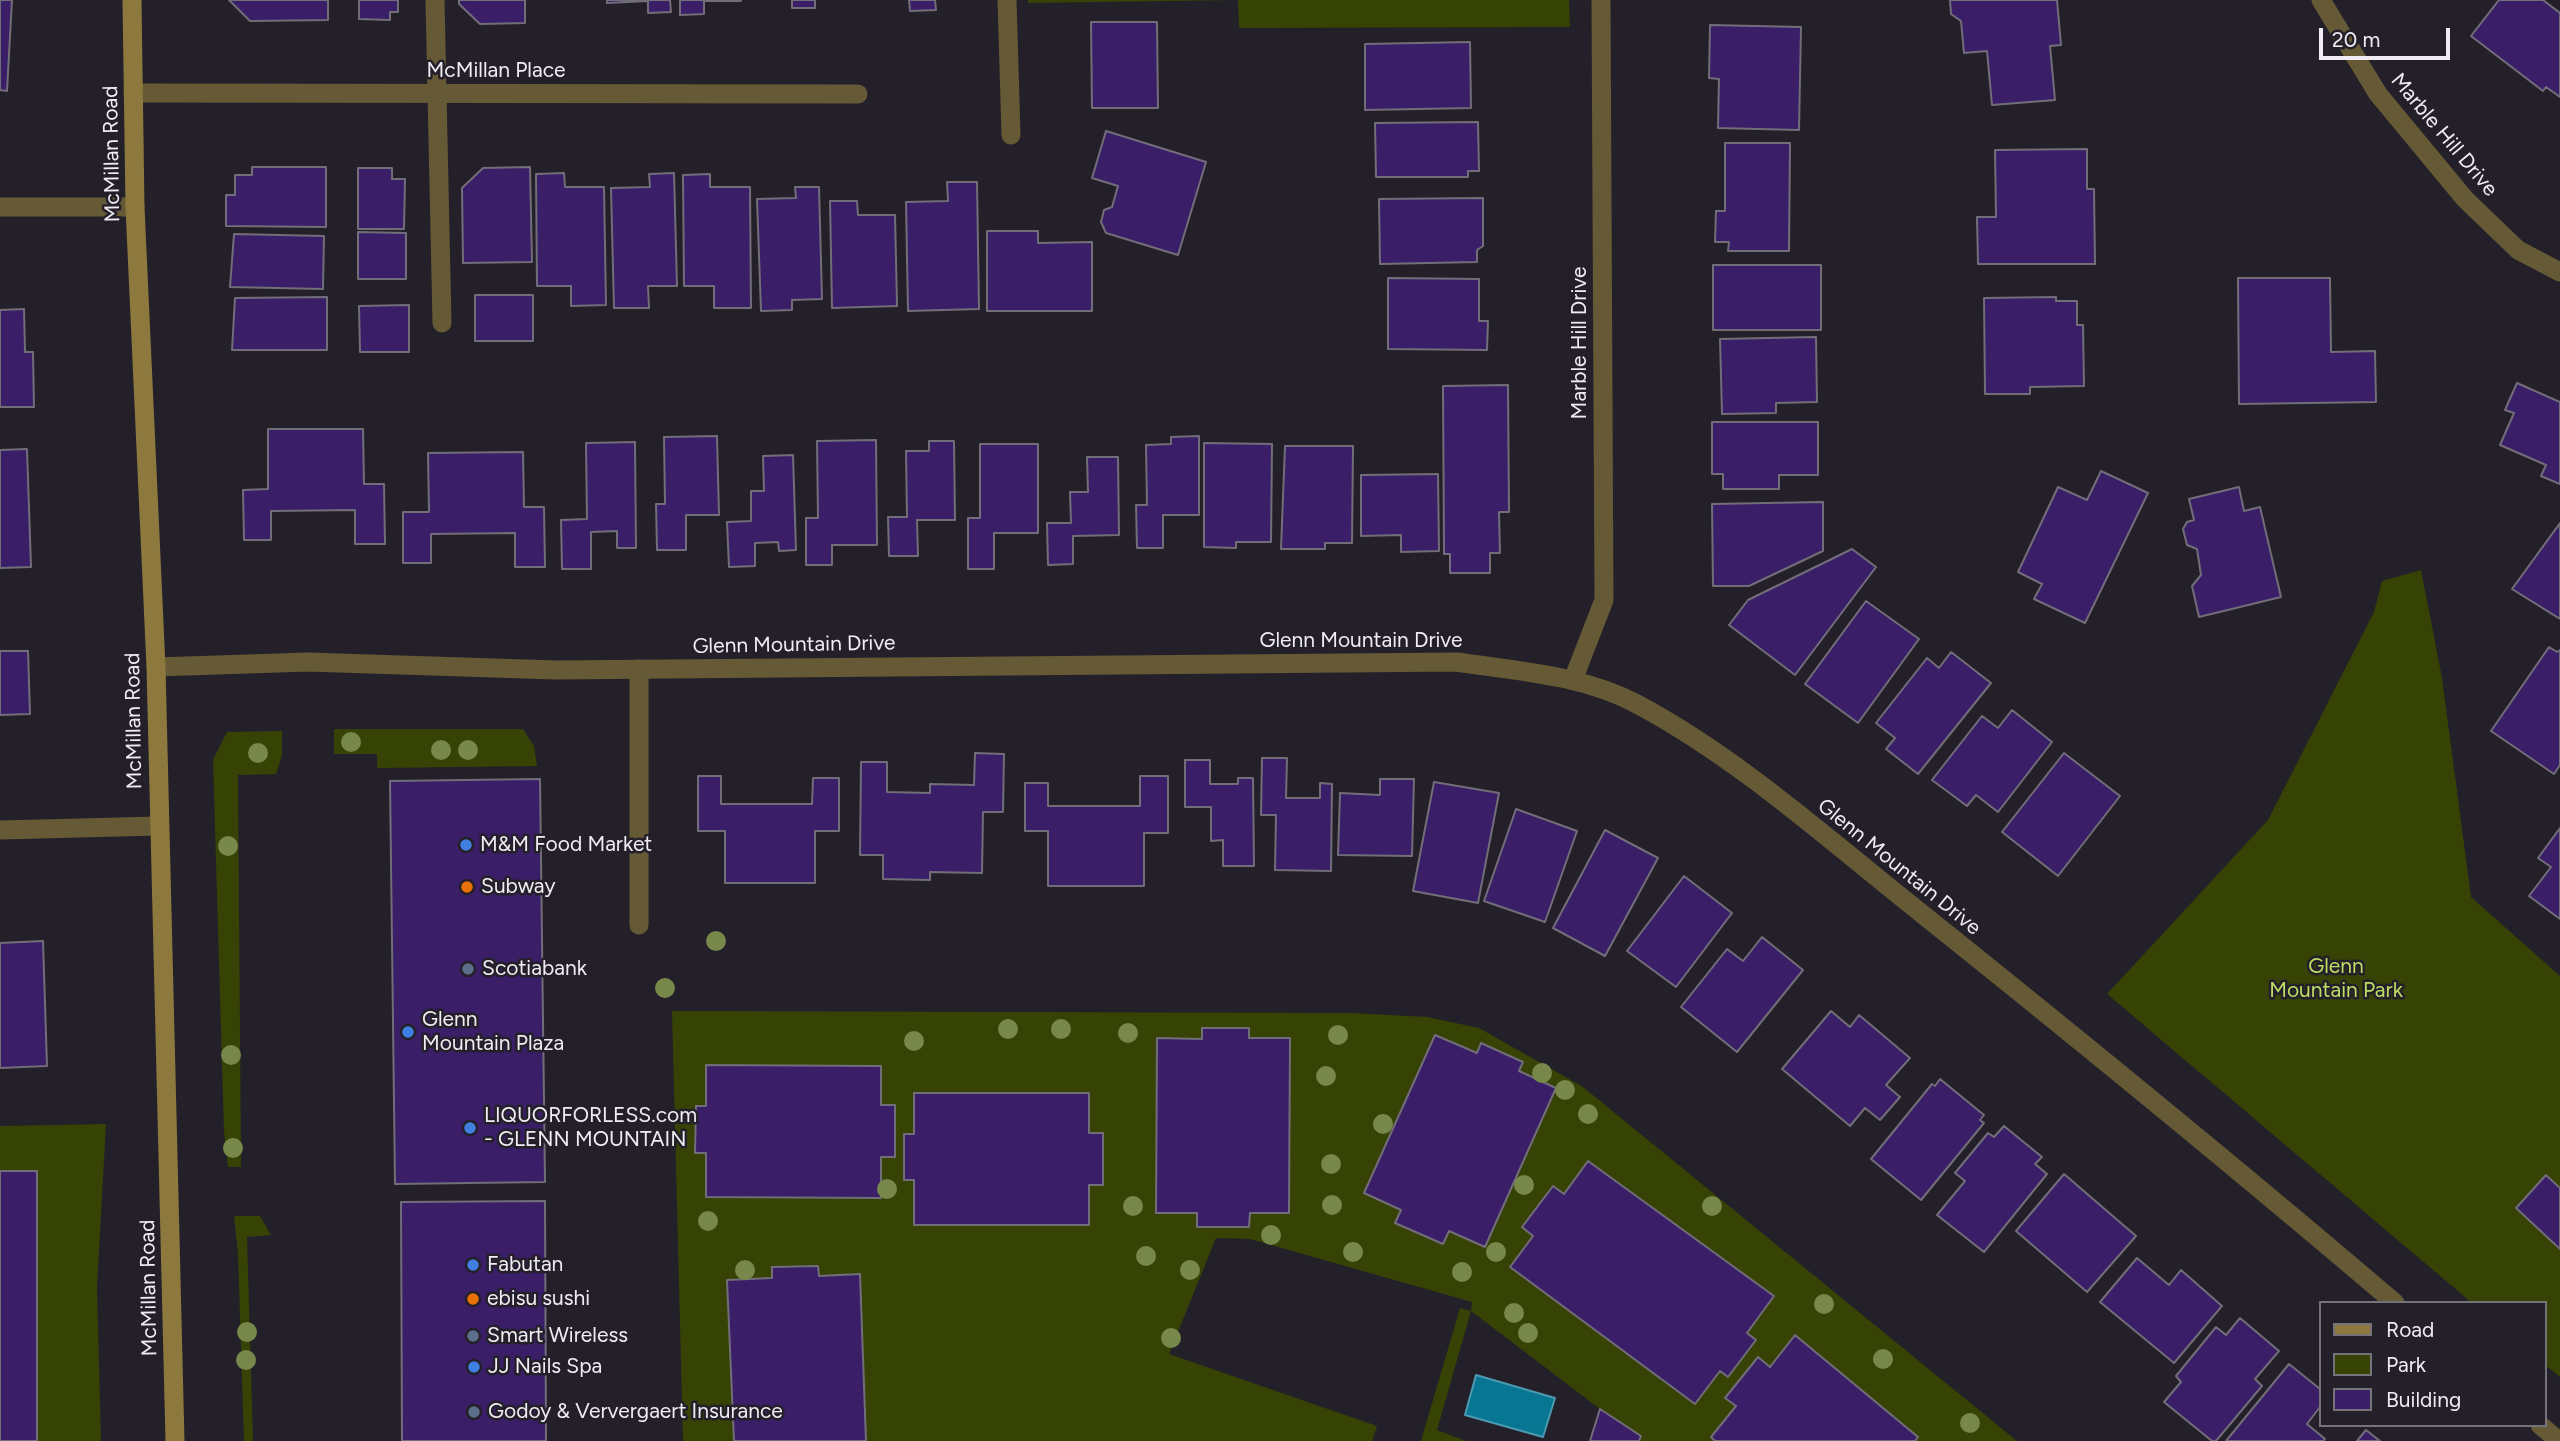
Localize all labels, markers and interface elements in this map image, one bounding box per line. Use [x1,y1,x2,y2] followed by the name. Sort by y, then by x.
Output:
[2322,14,2453,58] scale bar
[2332,27,2380,52] text: 20 m
[427,58,565,84] street label: McMillan Place
[2385,68,2503,202] street label: Marble Hill Drive
[98,85,126,223] street label: McMillan Road
[1567,267,1593,419] street label: Marble Hill Drive
[1260,628,1462,654] street label: Glenn Mountain Drive
[692,631,896,659] street label: Glenn Mountain Drive
[120,652,148,790] street label: McMillan Road
[1812,793,1986,941] street label: Glenn Mountain Drive
[480,832,652,858] place label: M&M Food Market
[458,837,474,853] marker: M&M Food Market
[481,874,555,900] place label: Subway
[459,879,475,895] marker: Subway
[2269,954,2403,1004] park label: Glenn Mountain Park
[482,956,587,982] place label: Scotiabank
[460,961,476,977] marker: Scotiabank
[422,1007,564,1057] place label: Glenn Mountain Plaza
[400,1024,416,1040] marker: Glenn Mountain Plaza
[484,1103,697,1153] place label: LIQUORFORLESS.com - GLENN MOUNTAIN
[462,1120,478,1136] marker: LIQUORFORLESS.com - GLENN MOUNTAIN
[135,1219,163,1357] street label: McMillan Road
[487,1252,563,1278] place label: Fabutan
[465,1257,481,1273] marker: Fabutan
[487,1286,590,1312] place label: ebisu sushi
[465,1291,481,1307] marker: ebisu sushi
[2318,1301,2546,1427] legend
[2386,1317,2434,1342] text: Road
[487,1323,628,1349] place label: Smart Wireless
[465,1328,481,1344] marker: Smart Wireless
[2386,1352,2426,1377] text: Park
[488,1354,602,1380] place label: JJ Nails Spa
[466,1359,482,1375] marker: JJ Nails Spa
[2386,1387,2461,1412] text: Building
[488,1399,783,1425] place label: Godoy & Ververgaert Insurance
[466,1404,482,1420] marker: Godoy & Ververgaert Insurance

